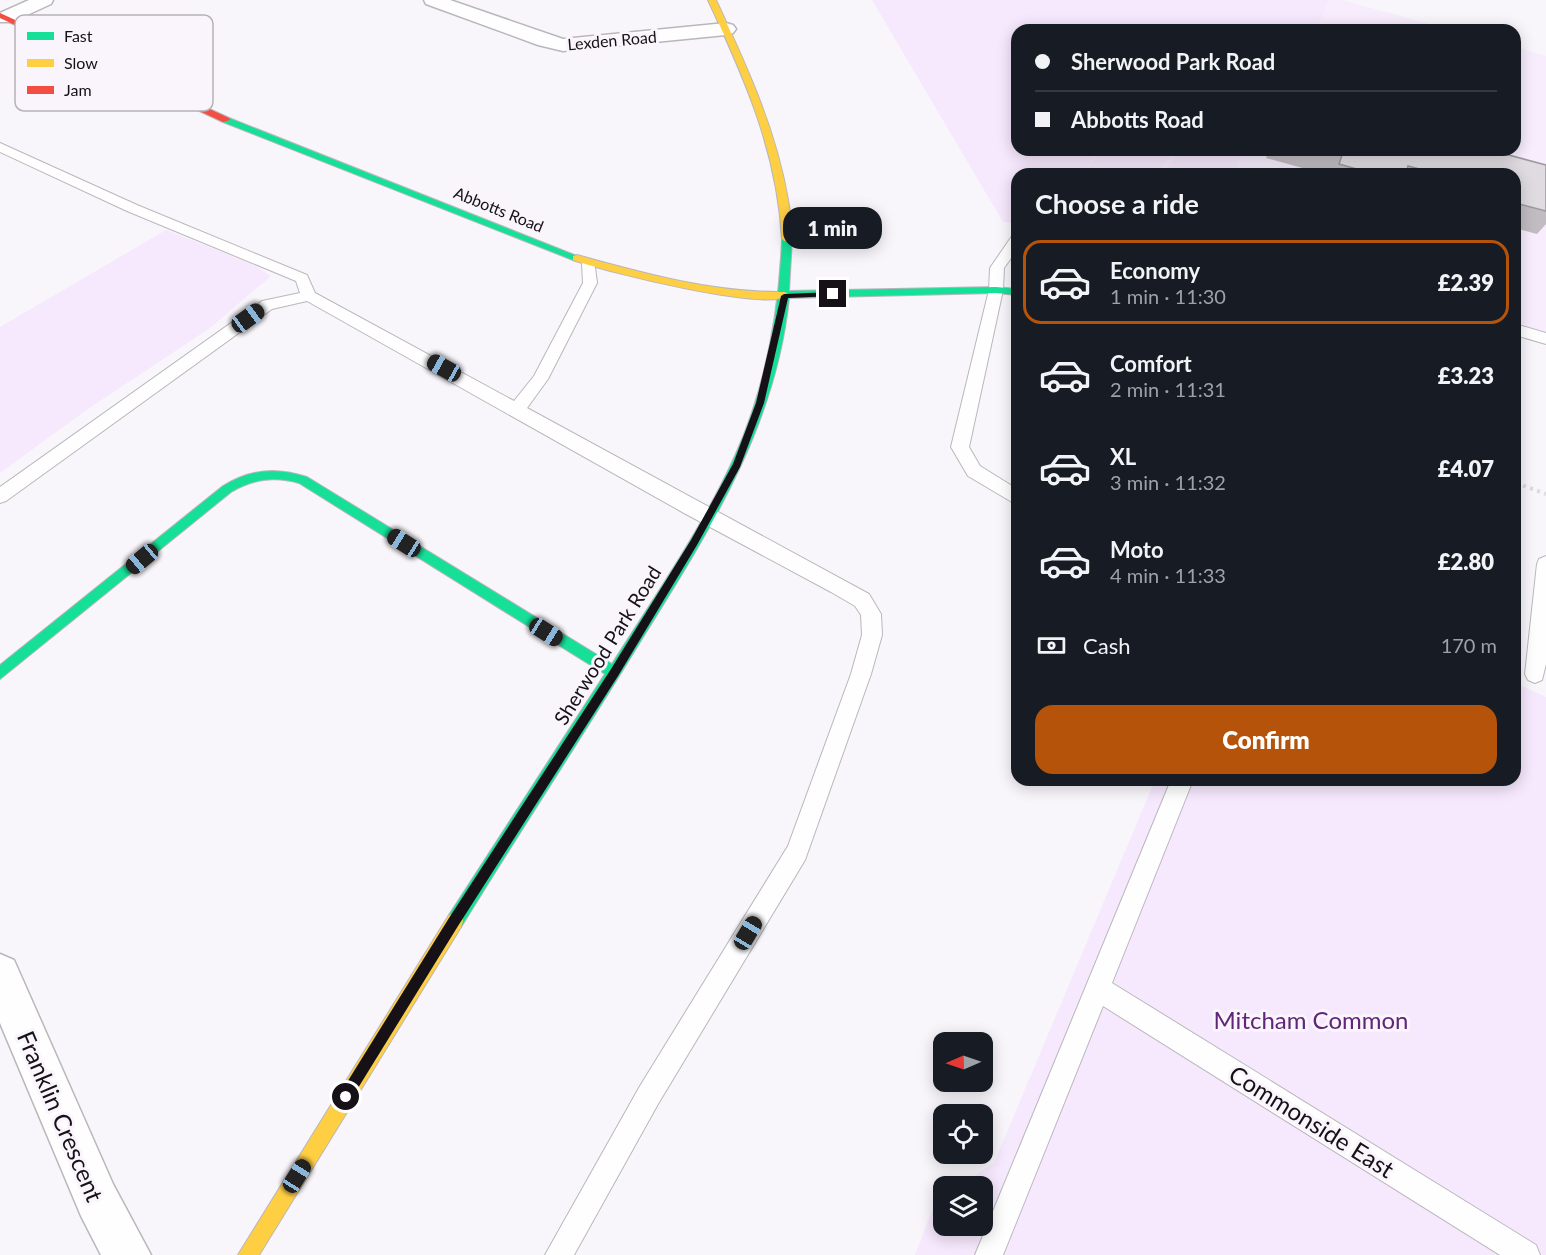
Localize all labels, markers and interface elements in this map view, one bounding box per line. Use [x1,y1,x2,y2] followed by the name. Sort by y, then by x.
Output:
[15,15,213,111] legend
[64,26,93,45] text: Fast
[567,27,657,53] street label: Lexden Road
[1071,48,1275,75] text: Sherwood Park Road
[64,53,98,72] text: Slow
[64,80,92,99] text: Jam
[1071,106,1204,133] text: Abbotts Road
[451,182,547,236] street label: Abbotts Road
[1035,187,1199,220] text: Choose a ride
[784,207,882,249] callout: 1 min
[808,216,857,240] text: 1 min
[1038,255,1092,309] icon: car
[1110,257,1200,284] text: Economy
[1438,269,1494,296] text: £2.39
[819,280,846,307] route end
[1110,284,1226,308] text: 1 min · 11:30
[228,300,268,336] car
[1038,348,1092,402] icon: car
[1110,350,1192,377] text: Comfort
[424,351,464,385] car
[1438,362,1494,389] text: £3.23
[1110,377,1226,401] text: 2 min · 11:31
[1038,441,1092,495] icon: car
[1110,443,1136,470] text: XL
[1438,455,1494,482] text: £4.07
[1110,470,1226,494] text: 3 min · 11:32
[384,526,424,560] car
[1038,534,1092,588] icon: car
[1110,536,1164,563] text: Moto
[122,541,162,577] car
[1438,548,1494,575] text: £2.80
[548,561,666,729] street label: Sherwood Park Road
[1110,563,1226,587] text: 4 min · 11:33
[526,615,566,649] car
[1035,629,1068,662] icon: cash
[1083,632,1130,659] text: Cash
[1441,633,1497,657] text: 170 m
[1035,705,1497,774] button: Confirm
[731,913,765,953] car
[1214,1005,1408,1034] park label: Mitcham Common
[12,1026,110,1206] street label: Franklin Crescent
[933,1032,993,1092] north arrow
[933,1032,993,1236] map controls
[1224,1059,1400,1184] street label: Commonside East
[332,1083,359,1110] route start
[933,1104,993,1164] button: locate
[280,1156,314,1196] car
[933,1176,993,1236] button: layers

